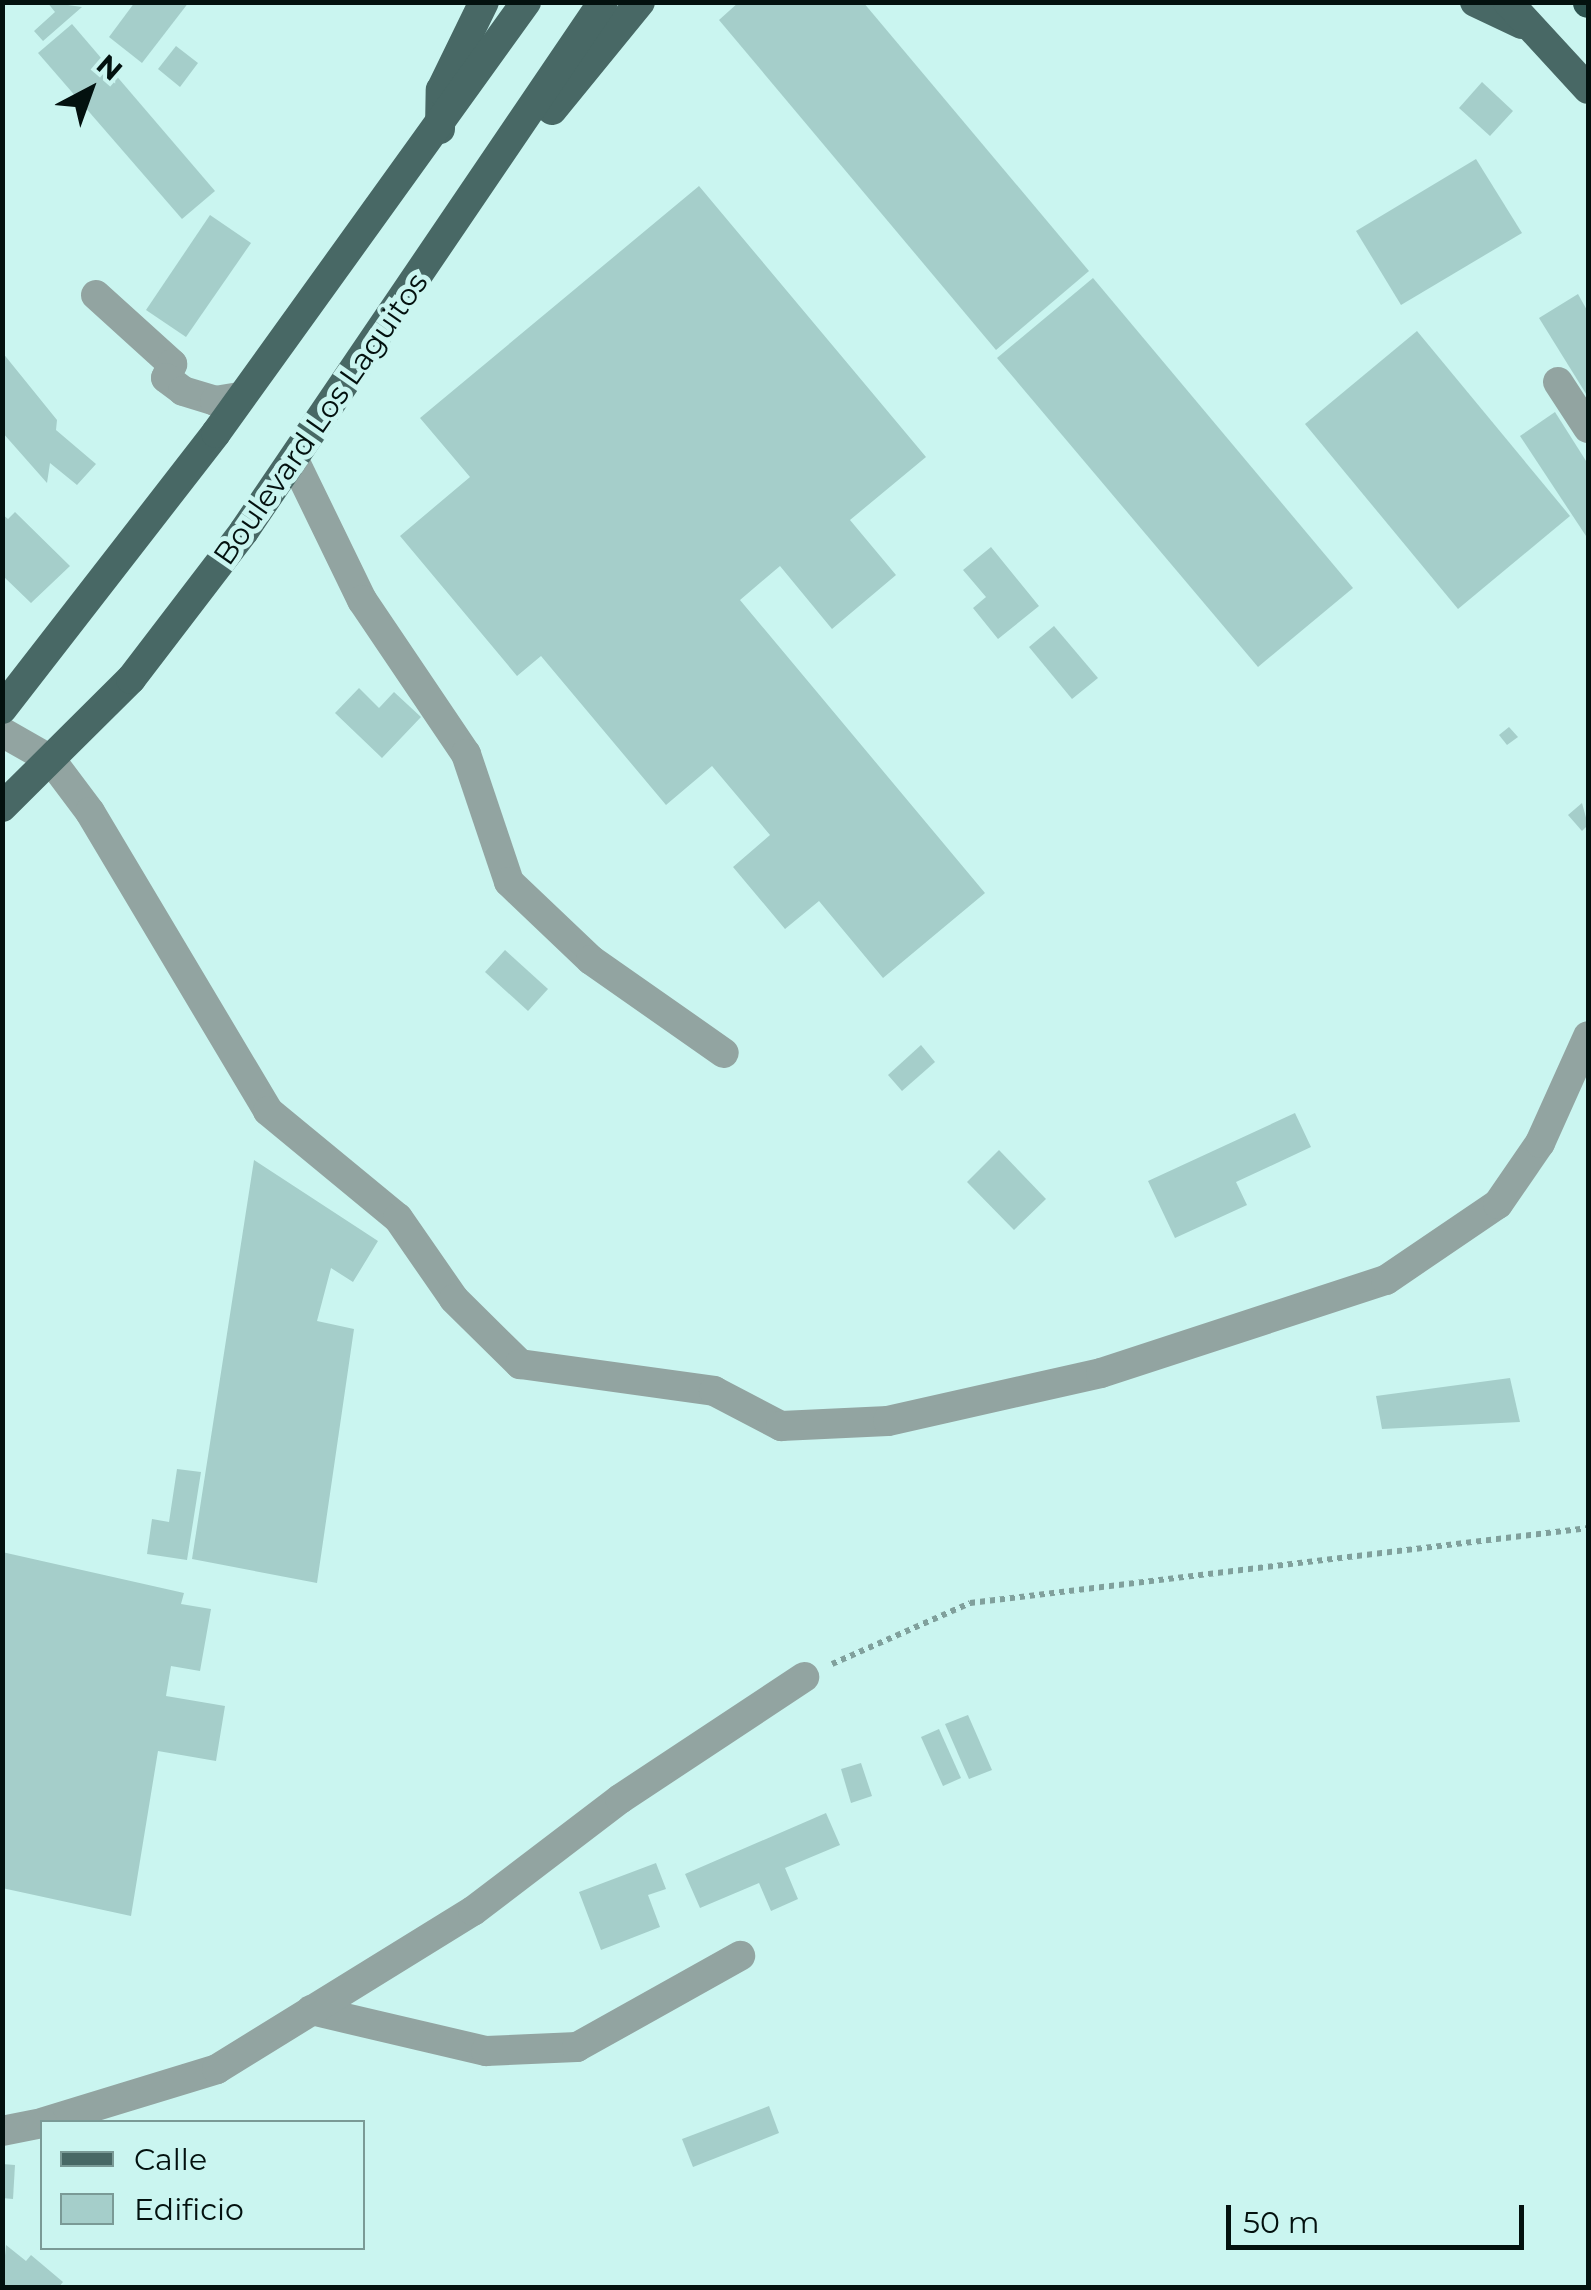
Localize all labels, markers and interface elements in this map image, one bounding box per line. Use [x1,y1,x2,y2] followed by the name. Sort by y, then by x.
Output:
[40,40,140,140] north arrow
[90,47,129,88] text: N
[206,266,436,572] street label: Boulevard Los Laguitos
[40,2120,365,2250] legend
[134,2141,207,2178] text: Calle
[1231,2185,1528,2247] scale bar
[134,2191,244,2228] text: Edificio
[1243,2204,1320,2241] text: 50 m

